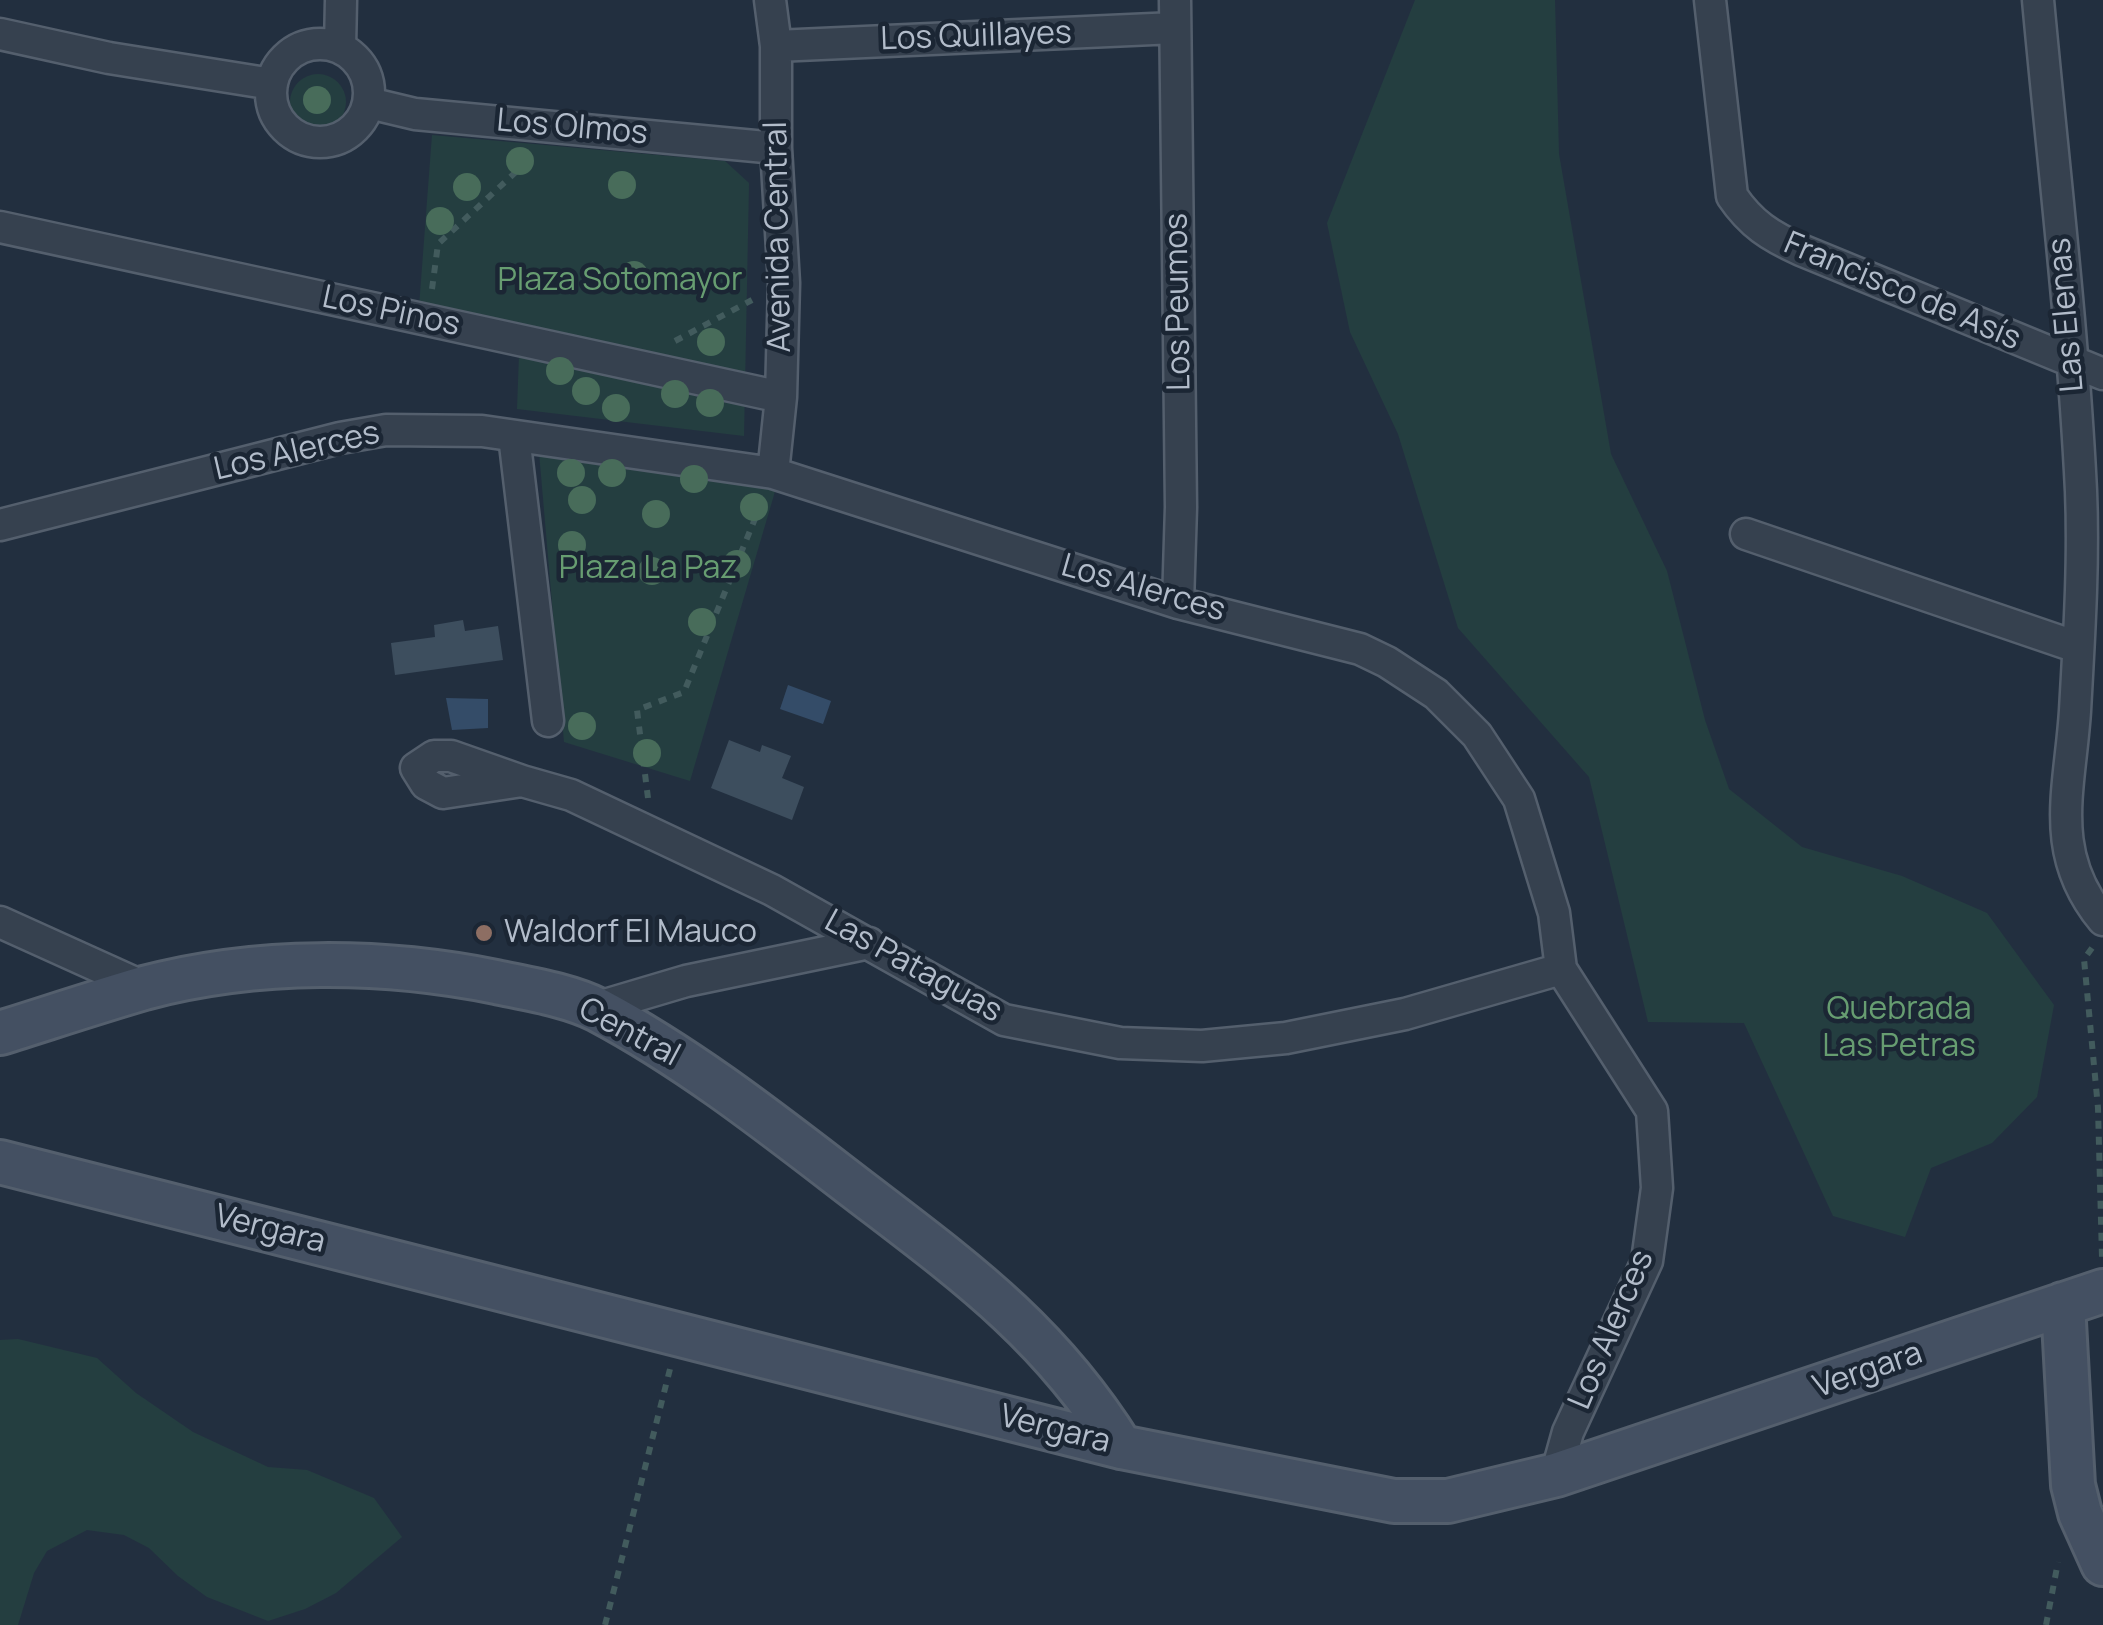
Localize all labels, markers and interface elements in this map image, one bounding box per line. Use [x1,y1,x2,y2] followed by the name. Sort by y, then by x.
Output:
[880,14,1072,60] street label: Los Quillayes
[495,102,649,154] street label: Los Olmos
[758,121,800,353] street label: Avenida Central
[1158,213,1200,391] street label: Los Peumos
[1778,225,2026,359] street label: Francisco de Asís
[2041,236,2093,394] street label: Las Elenas
[497,262,743,300] park label: Plaza Sotomayor
[319,279,463,345] street label: Los Pinos
[210,414,384,490] street label: Los Alerces
[1057,547,1229,631] street label: Los Alerces
[559,550,737,588] park label: Plaza La Paz
[818,903,1008,1031] street label: Las Pataguas
[504,914,757,952] place label: Waldorf El Mauco
[473,922,495,944] marker: Waldorf El Mauco
[572,990,686,1076] street label: Central
[1822,991,1976,1066] park label: Quebrada Las Petras
[211,1198,329,1262] street label: Vergara
[1561,1245,1663,1415] street label: Los Alerces
[1809,1335,1927,1407] street label: Vergara
[996,1398,1114,1462] street label: Vergara

